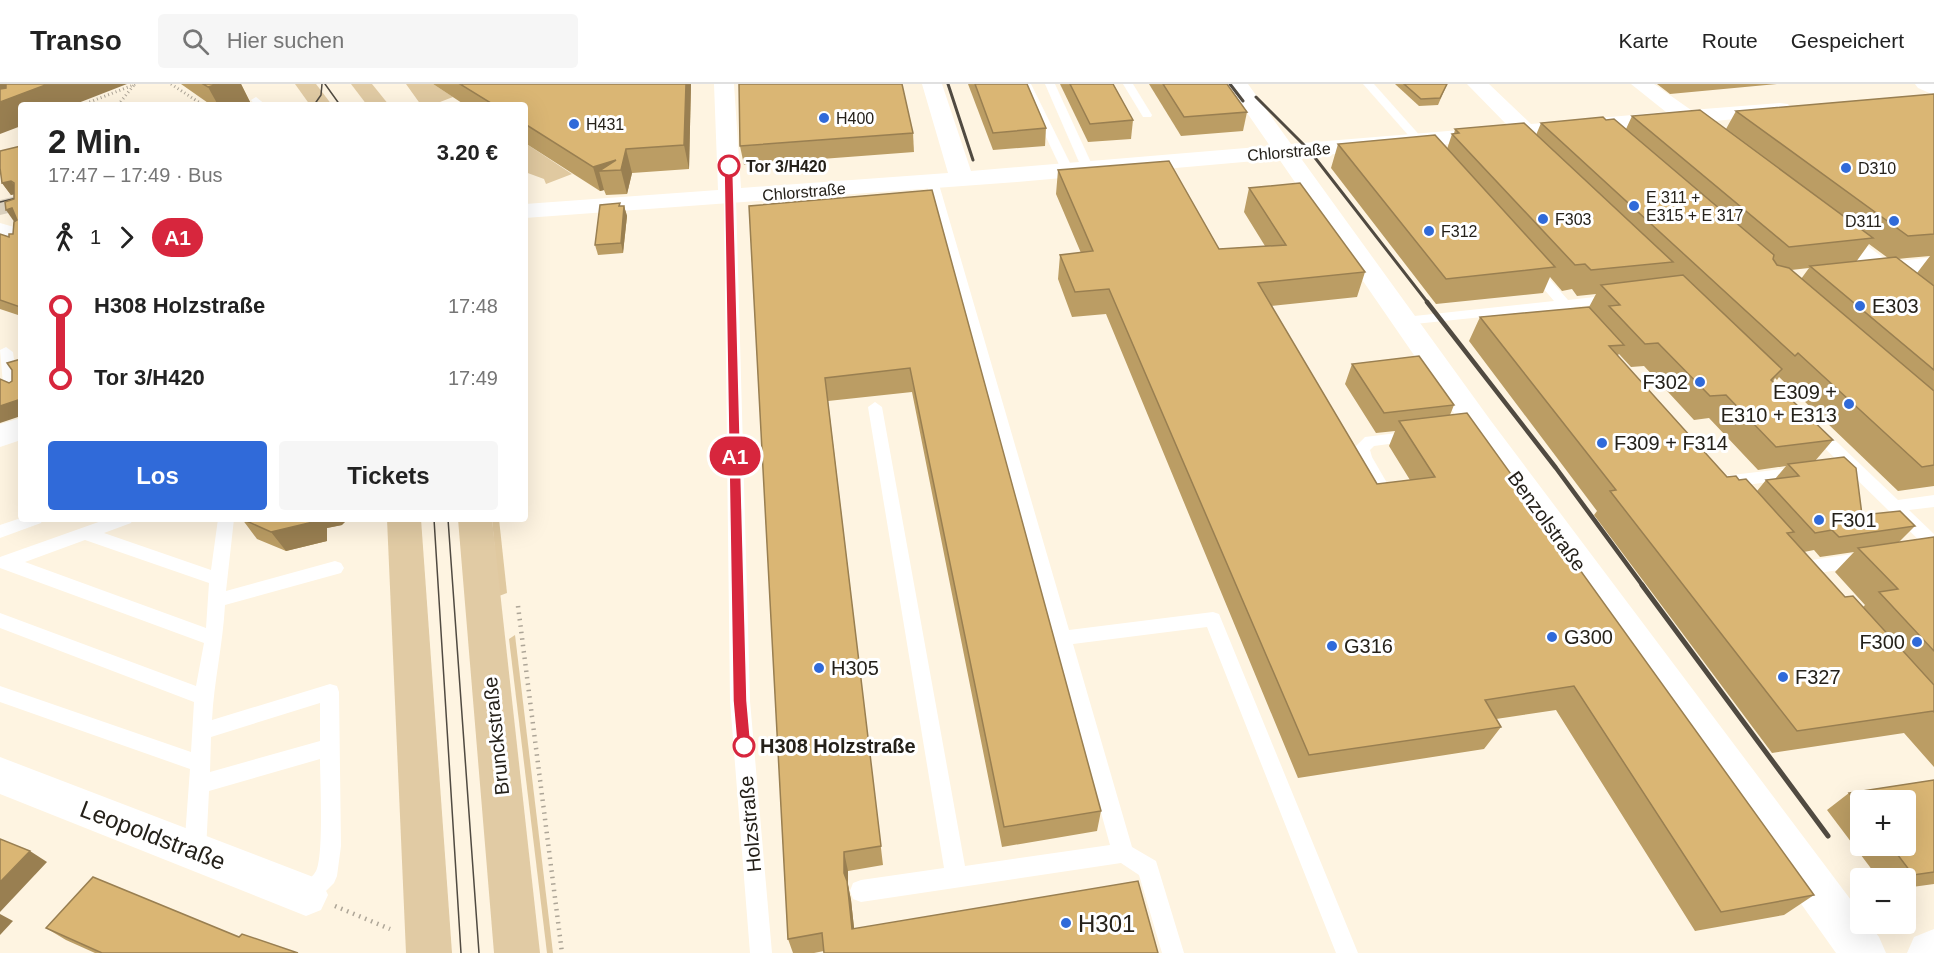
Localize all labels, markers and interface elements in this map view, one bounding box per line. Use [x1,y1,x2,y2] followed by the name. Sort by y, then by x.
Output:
[158,14,578,68] search box
[30,25,122,56] text: Transo
[179,25,212,58] icon: search
[227,28,344,53] text: Hier suchen
[1619,29,1669,52] text: Karte
[1702,29,1758,52] text: Route
[1791,29,1904,52] text: Gespeichert
[836,110,874,127] place label: H400
[817,111,831,125] marker: H400
[586,116,624,133] place label: H431
[567,117,581,131] marker: H431
[48,123,142,160] text: 2 Min.
[437,140,498,165] text: 3.20 €
[1247,140,1331,164] street label: Chlorstraße
[718,155,740,177] marker: Tor 3/H420
[746,158,827,175] place label: Tor 3/H420
[1858,160,1896,177] place label: D310
[1839,161,1853,175] marker: D310
[48,164,223,186] text: 17:47 – 17:49 · Bus
[762,180,846,204] street label: Chlorstraße
[1646,189,1744,224] place label: E 311 + E315 + E 317
[1627,199,1641,213] marker: E 311 + E315 + E 317
[1555,211,1592,228] place label: F303
[1536,212,1550,226] marker: F303
[1845,213,1882,230] place label: D311
[1887,214,1901,228] marker: D311
[48,221,81,254] icon: walk
[110,221,143,254] icon: forward
[1441,223,1478,240] place label: F312
[1422,224,1436,238] marker: F312
[90,226,101,248] text: 1
[164,226,191,249] text: A1
[94,293,265,318] text: H308 Holzstraße
[448,295,498,317] text: 17:48
[1872,295,1919,317] place label: E303
[1853,299,1867,313] marker: E303
[94,365,205,390] text: Tor 3/H420
[448,367,498,389] text: 17:49
[1642,371,1688,393] place label: F302
[1693,375,1707,389] marker: F302
[1721,381,1837,426] place label: E309 + E310 + E313
[1842,397,1856,411] marker: E309 + E310 + E313
[1614,432,1728,454] place label: F309 + F314
[708,436,762,476] line badge: A1
[1595,436,1609,450] marker: F309 + F314
[48,441,267,510] button: Los
[279,441,498,510] button: Tickets
[722,445,748,468] text: A1
[1503,467,1591,575] street label: Benzolstraße
[1831,509,1877,531] place label: F301
[1812,513,1826,527] marker: F301
[1564,626,1613,648] place label: G300
[1545,630,1559,644] marker: G300
[1859,631,1905,653] place label: F300
[1344,635,1393,657] place label: G316
[1910,635,1924,649] marker: F300
[1325,639,1339,653] marker: G316
[831,657,879,679] place label: H305
[812,661,826,675] marker: H305
[1795,666,1841,688] place label: F327
[1776,670,1790,684] marker: F327
[479,676,513,796] street label: Brunckstraße
[733,735,755,757] marker: H308 Holzstraße
[760,735,916,757] place label: H308 Holzstraße
[735,775,765,873] street label: Holzstraße
[1850,790,1916,934] map controls
[1850,790,1916,856] button: +
[77,795,229,875] street label: Leopoldstraße
[1850,868,1916,934] button: −
[1078,910,1135,937] place label: H301
[1059,916,1073,930] marker: H301

